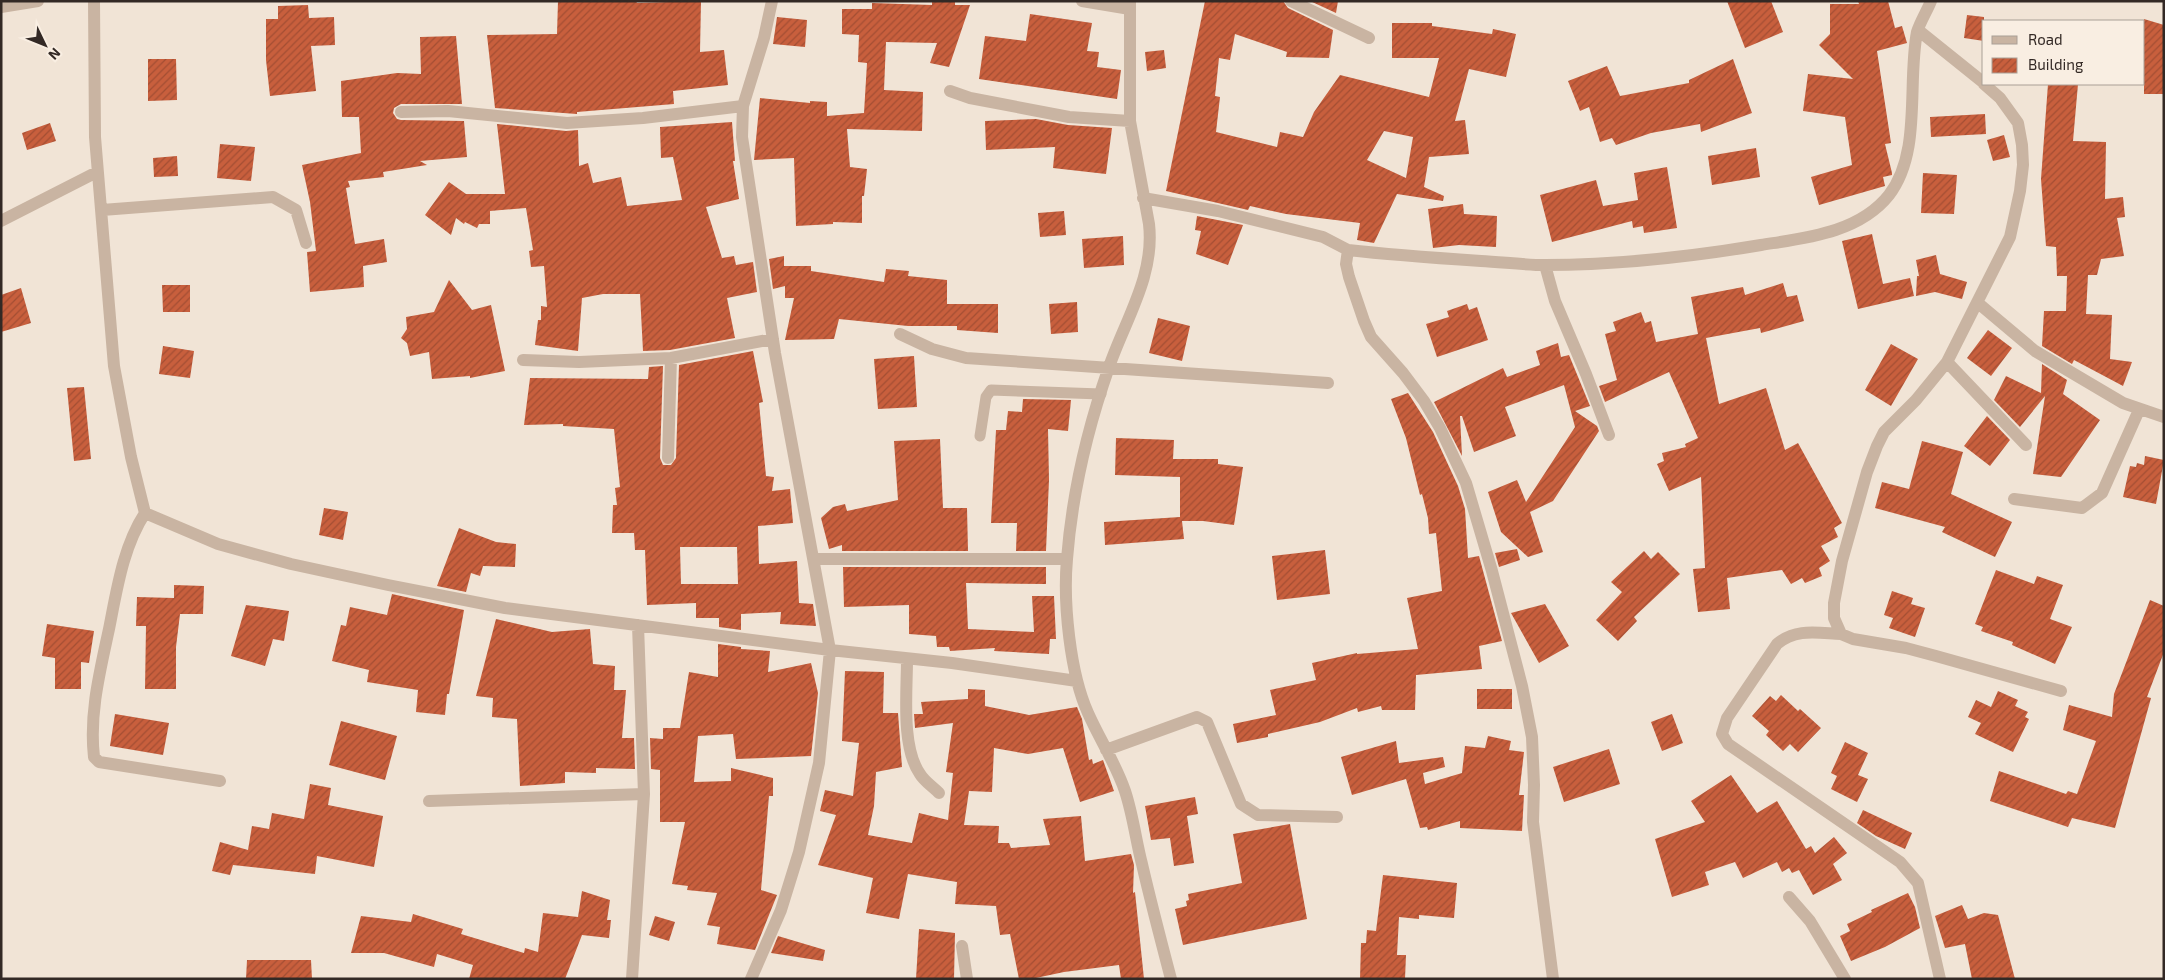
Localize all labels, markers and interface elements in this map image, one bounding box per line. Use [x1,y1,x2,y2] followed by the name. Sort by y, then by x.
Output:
[20,20,70,70] north arrow
[1982,20,2145,85] legend
[2028,30,2063,48] text: Road
[45,45,65,64] text: N
[2028,55,2084,73] text: Building

